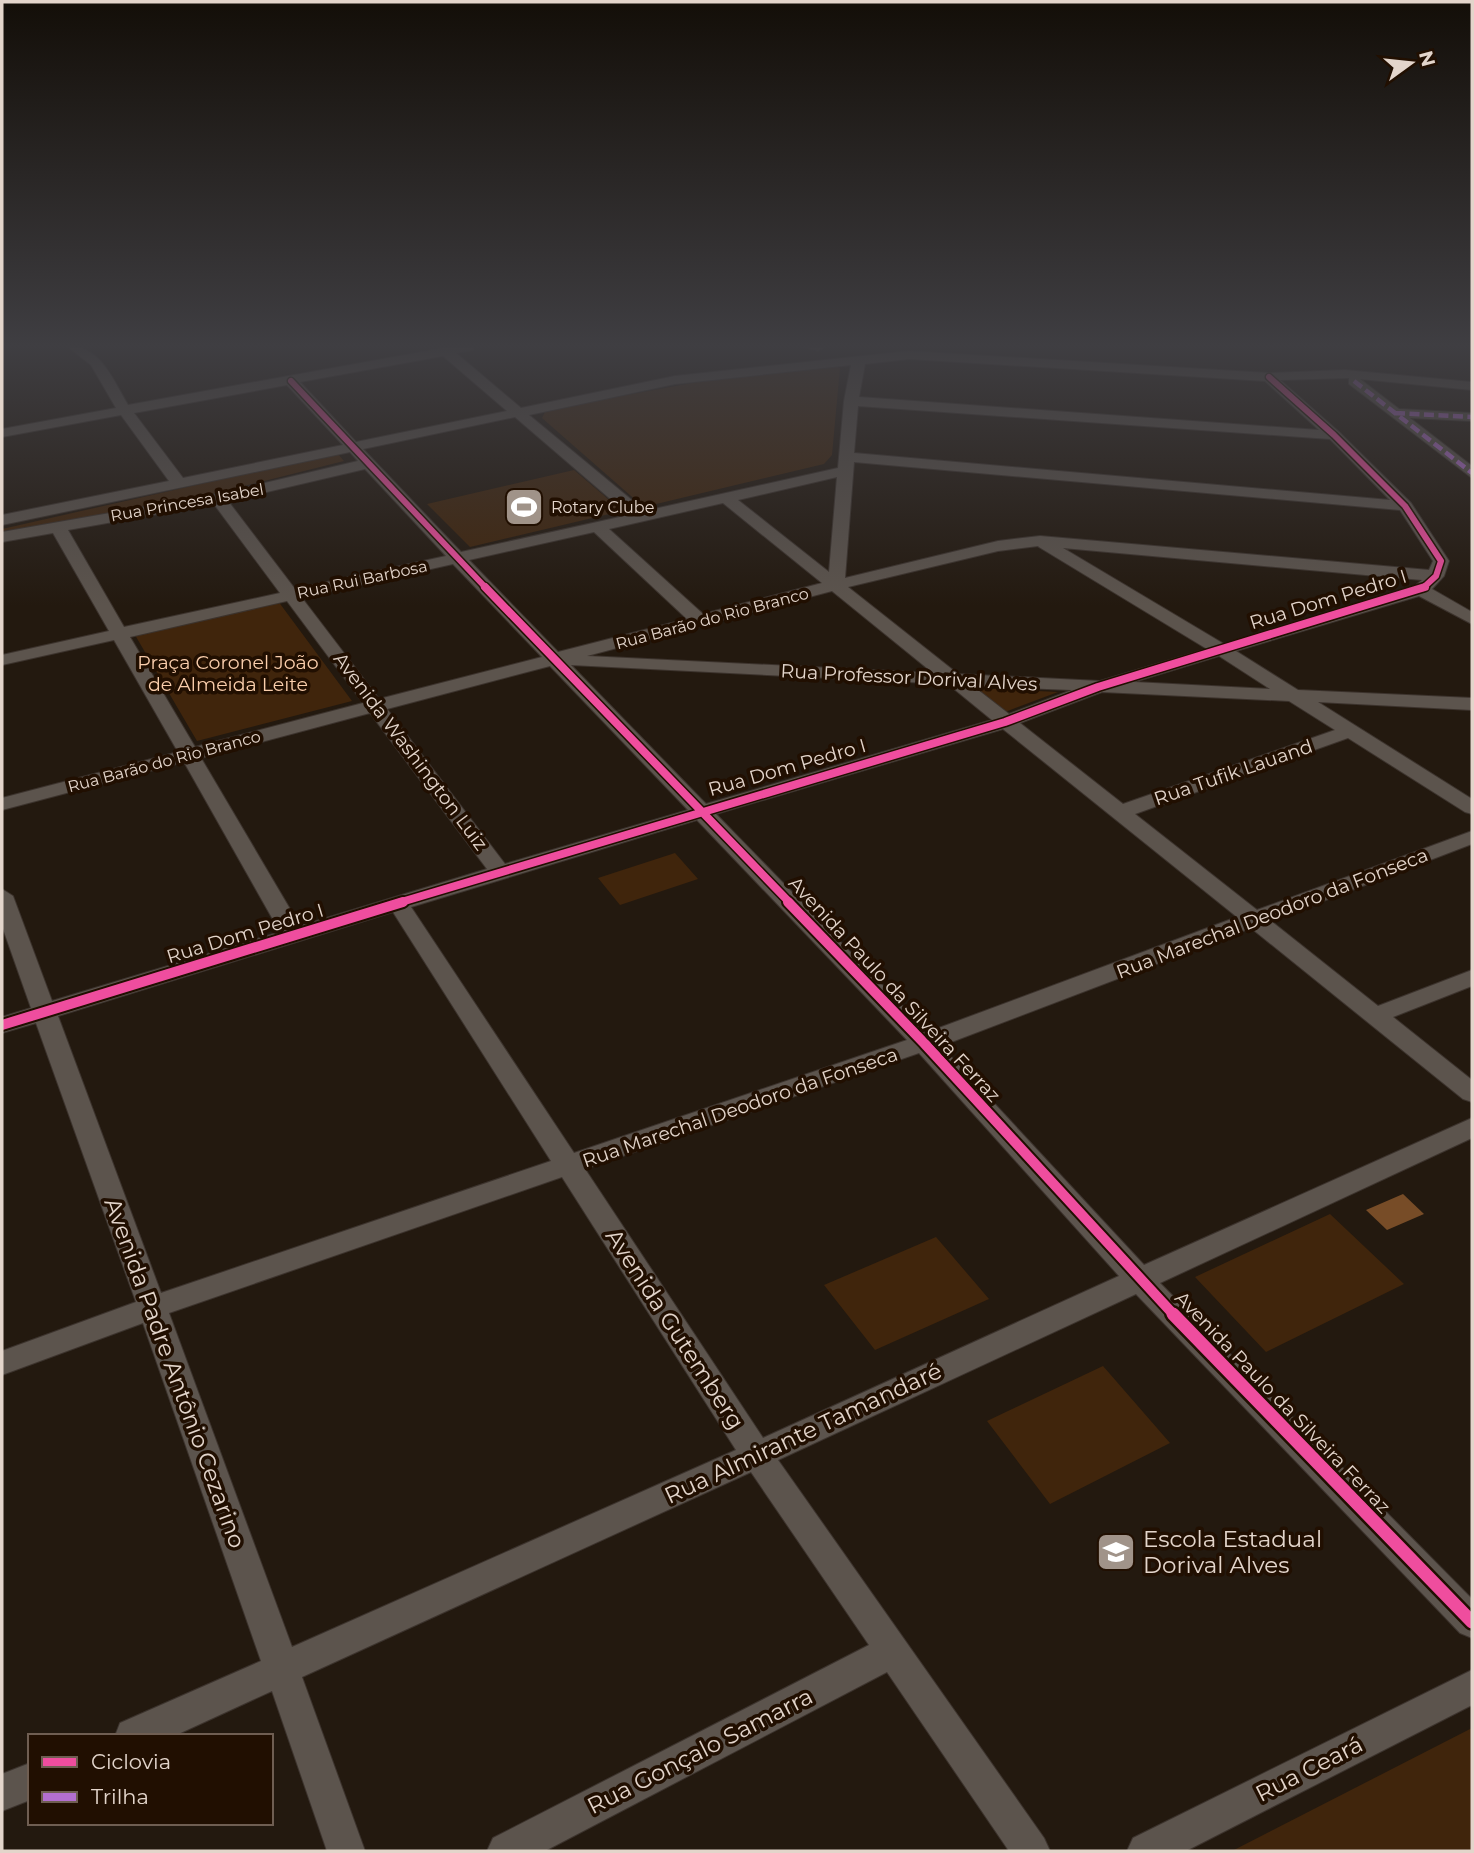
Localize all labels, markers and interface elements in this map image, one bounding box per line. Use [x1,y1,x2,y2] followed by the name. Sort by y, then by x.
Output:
[1376,28,1446,98] north arrow
[1414,48,1440,69] text: N
[109,480,265,525] street label: Rua Princesa Isabel
[503,486,545,528] sports icon: Rotary Clube
[551,498,654,517] place label: Rotary Clube
[295,556,429,603] street label: Rua Rui Barbosa
[1247,565,1410,634] street label: Rua Dom Pedro I
[614,584,811,653] street label: Rua Barão do Rio Branco
[329,648,493,855] street label: Avenida Washington Luiz
[137,651,319,696] park label: Praça Coronel João de Almeida Leite
[780,659,1038,696] street label: Rua Professor Dorival Alves
[66,727,263,796] street label: Rua Barão do Rio Branco
[706,734,869,801] street label: Rua Dom Pedro I
[1151,735,1315,810] street label: Rua Tufik Lauand
[1113,843,1431,984] street label: Rua Marechal Deodoro da Fonseca
[784,872,1005,1107] street label: Avenida Paulo da Silveira Ferraz
[164,899,327,968] street label: Rua Dom Pedro I
[579,1043,901,1172] street label: Rua Marechal Deodoro da Fonseca
[98,1194,252,1552] street label: Avenida Padre Antônio Cezarino
[600,1223,750,1435] street label: Avenida Gutemberg
[1170,1286,1395,1518] street label: Avenida Paulo da Silveira Ferraz
[660,1356,946,1510] street label: Rua Almirante Tamandaré
[1143,1525,1322,1579] place label: Escola Estadual Dorival Alves
[1095,1531,1137,1573] school or university icon: Escola Estadual Dorival Alves
[583,1682,817,1820] street label: Rua Gonçalo Samarra
[1251,1730,1367,1808] street label: Rua Ceará
[28,1734,273,1825] legend
[91,1749,171,1774] text: Ciclovia
[91,1784,149,1809] text: Trilha

